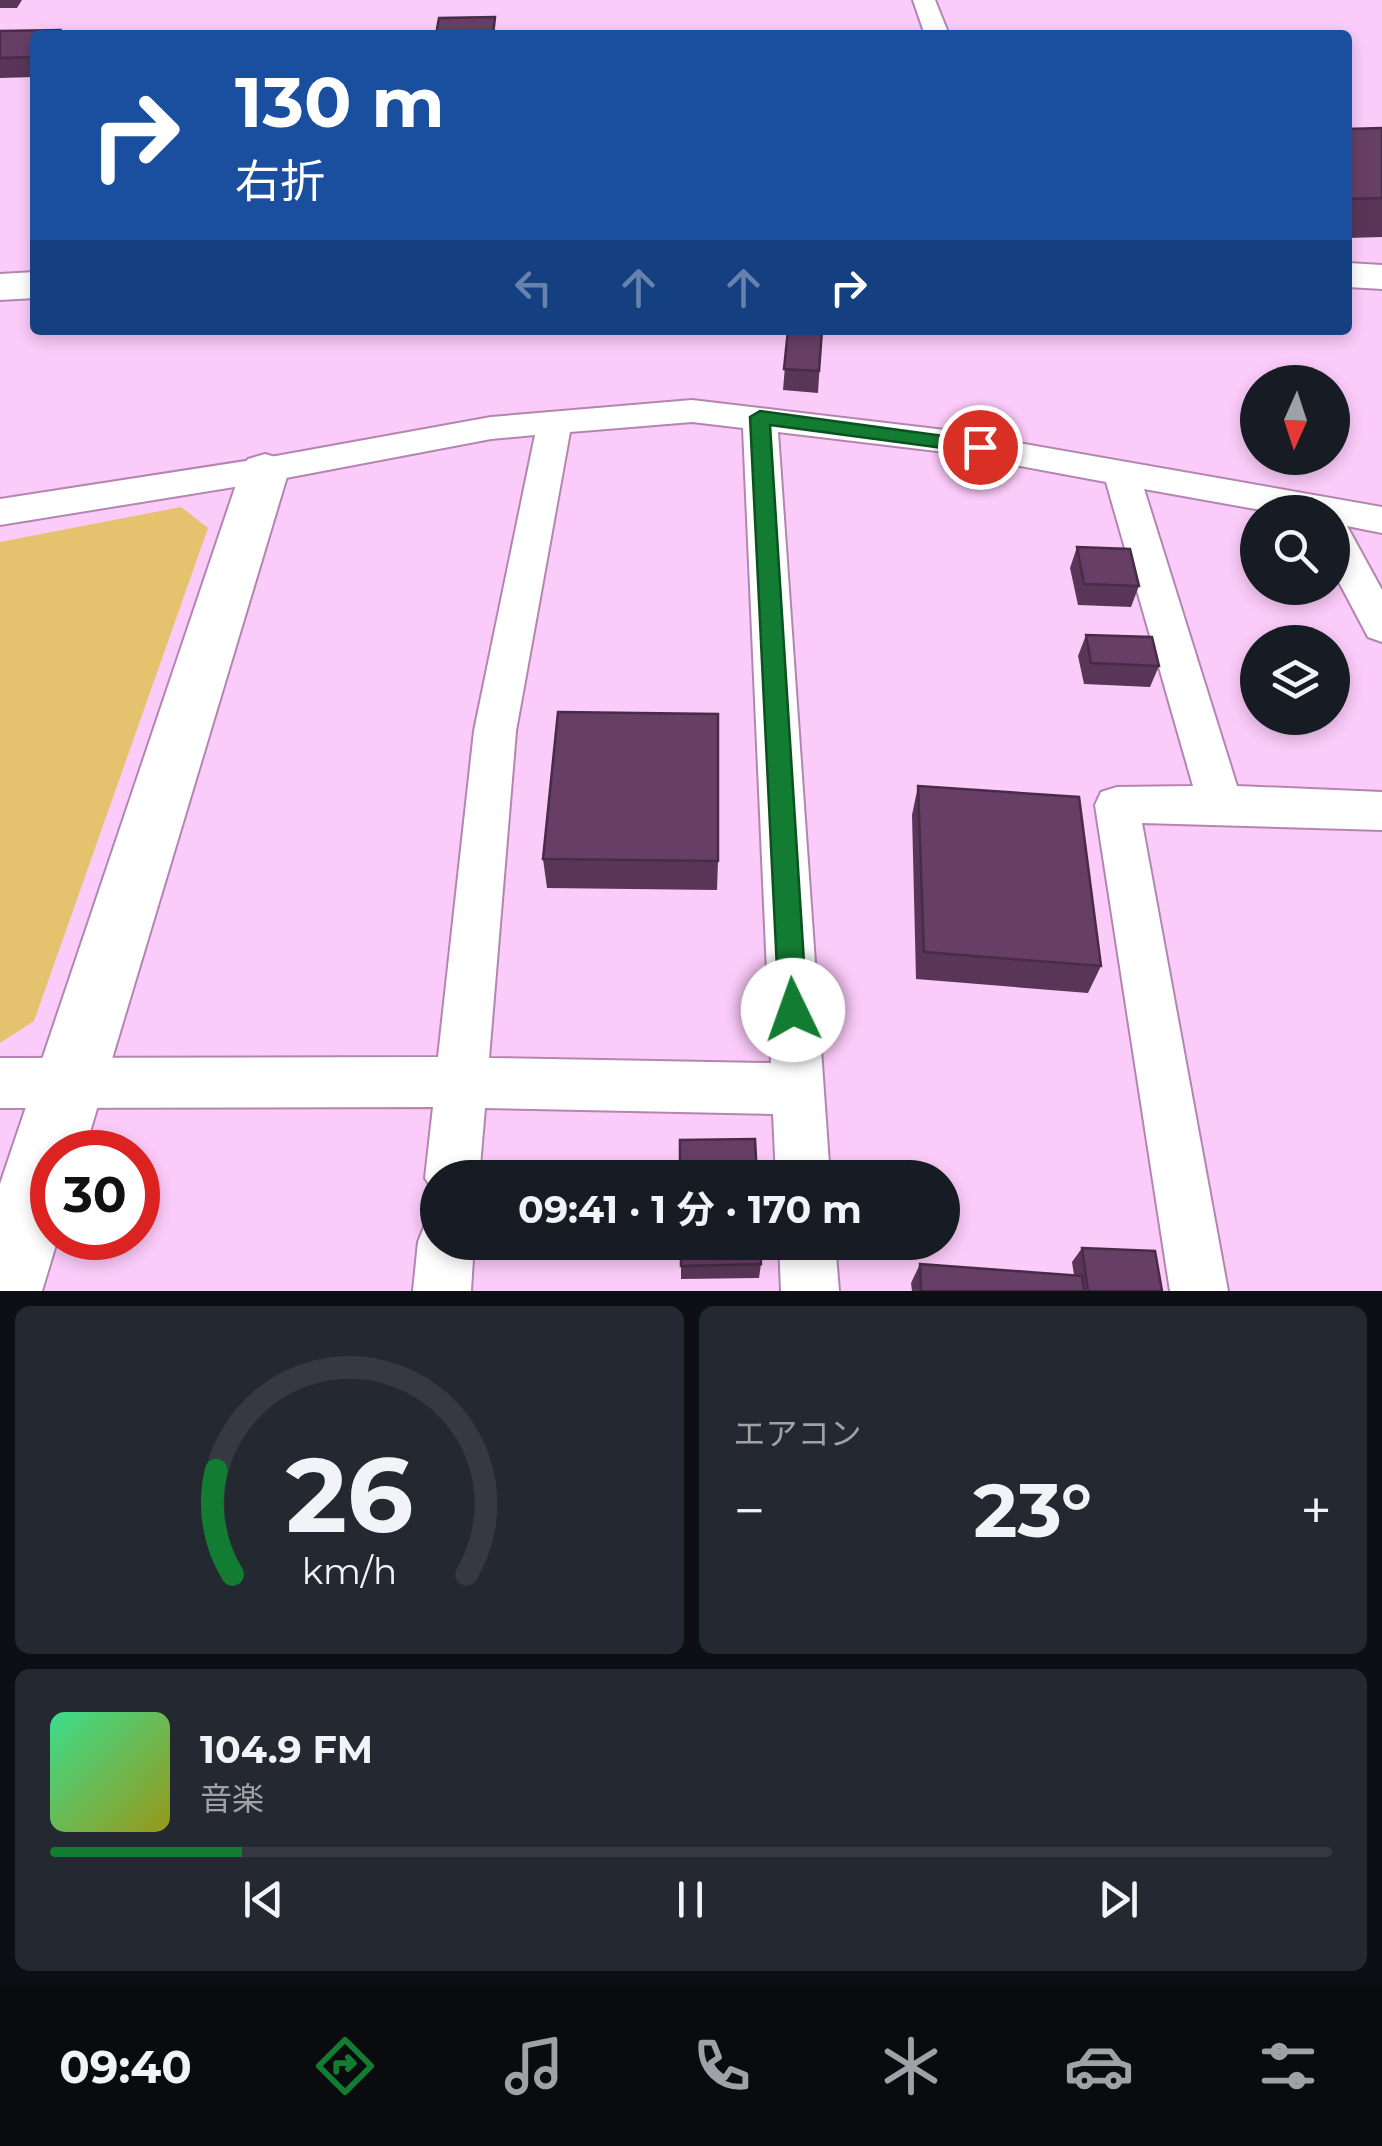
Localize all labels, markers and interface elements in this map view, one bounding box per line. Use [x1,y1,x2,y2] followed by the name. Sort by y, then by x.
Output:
[235,59,445,145] text: 130 m
[70,70,200,200] icon: right
[235,153,325,208] text: 右折
[506,260,561,315] icon: left
[611,260,666,315] icon: ahead
[716,260,771,315] icon: ahead
[821,260,876,315] icon: right
[1240,365,1350,475] north arrow
[1240,365,1350,735] map controls
[938,405,1023,490] pin
[953,420,1008,475] icon: arrive
[1240,495,1350,605] button: search
[1240,625,1350,735] button: layers
[741,958,845,1062] position arrow
[30,1130,160,1260] speed limit sign: 30
[518,1186,862,1233] text: 09:41 · 1 分 · 170 m
[734,1414,862,1453] text: エアコン
[285,1431,413,1558] text: 26
[973,1464,1092,1556] text: 23°
[734,1477,765,1544] text: −
[1300,1477,1332,1544] text: +
[302,1549,397,1593] text: km/h
[200,1726,373,1773] text: 104.9 FM
[200,1779,264,1818] text: 音楽
[236,1872,291,1927] icon: previous
[663,1872,718,1927] icon: pause
[1091,1872,1146,1927] icon: next
[310,2031,380,2101] icon: directions
[499,2031,569,2101] icon: music
[687,2031,757,2101] icon: phone
[876,2031,946,2101] icon: climate
[1064,2031,1134,2101] icon: car
[1253,2031,1323,2101] icon: filters
[59,2039,192,2094] text: 09:40

